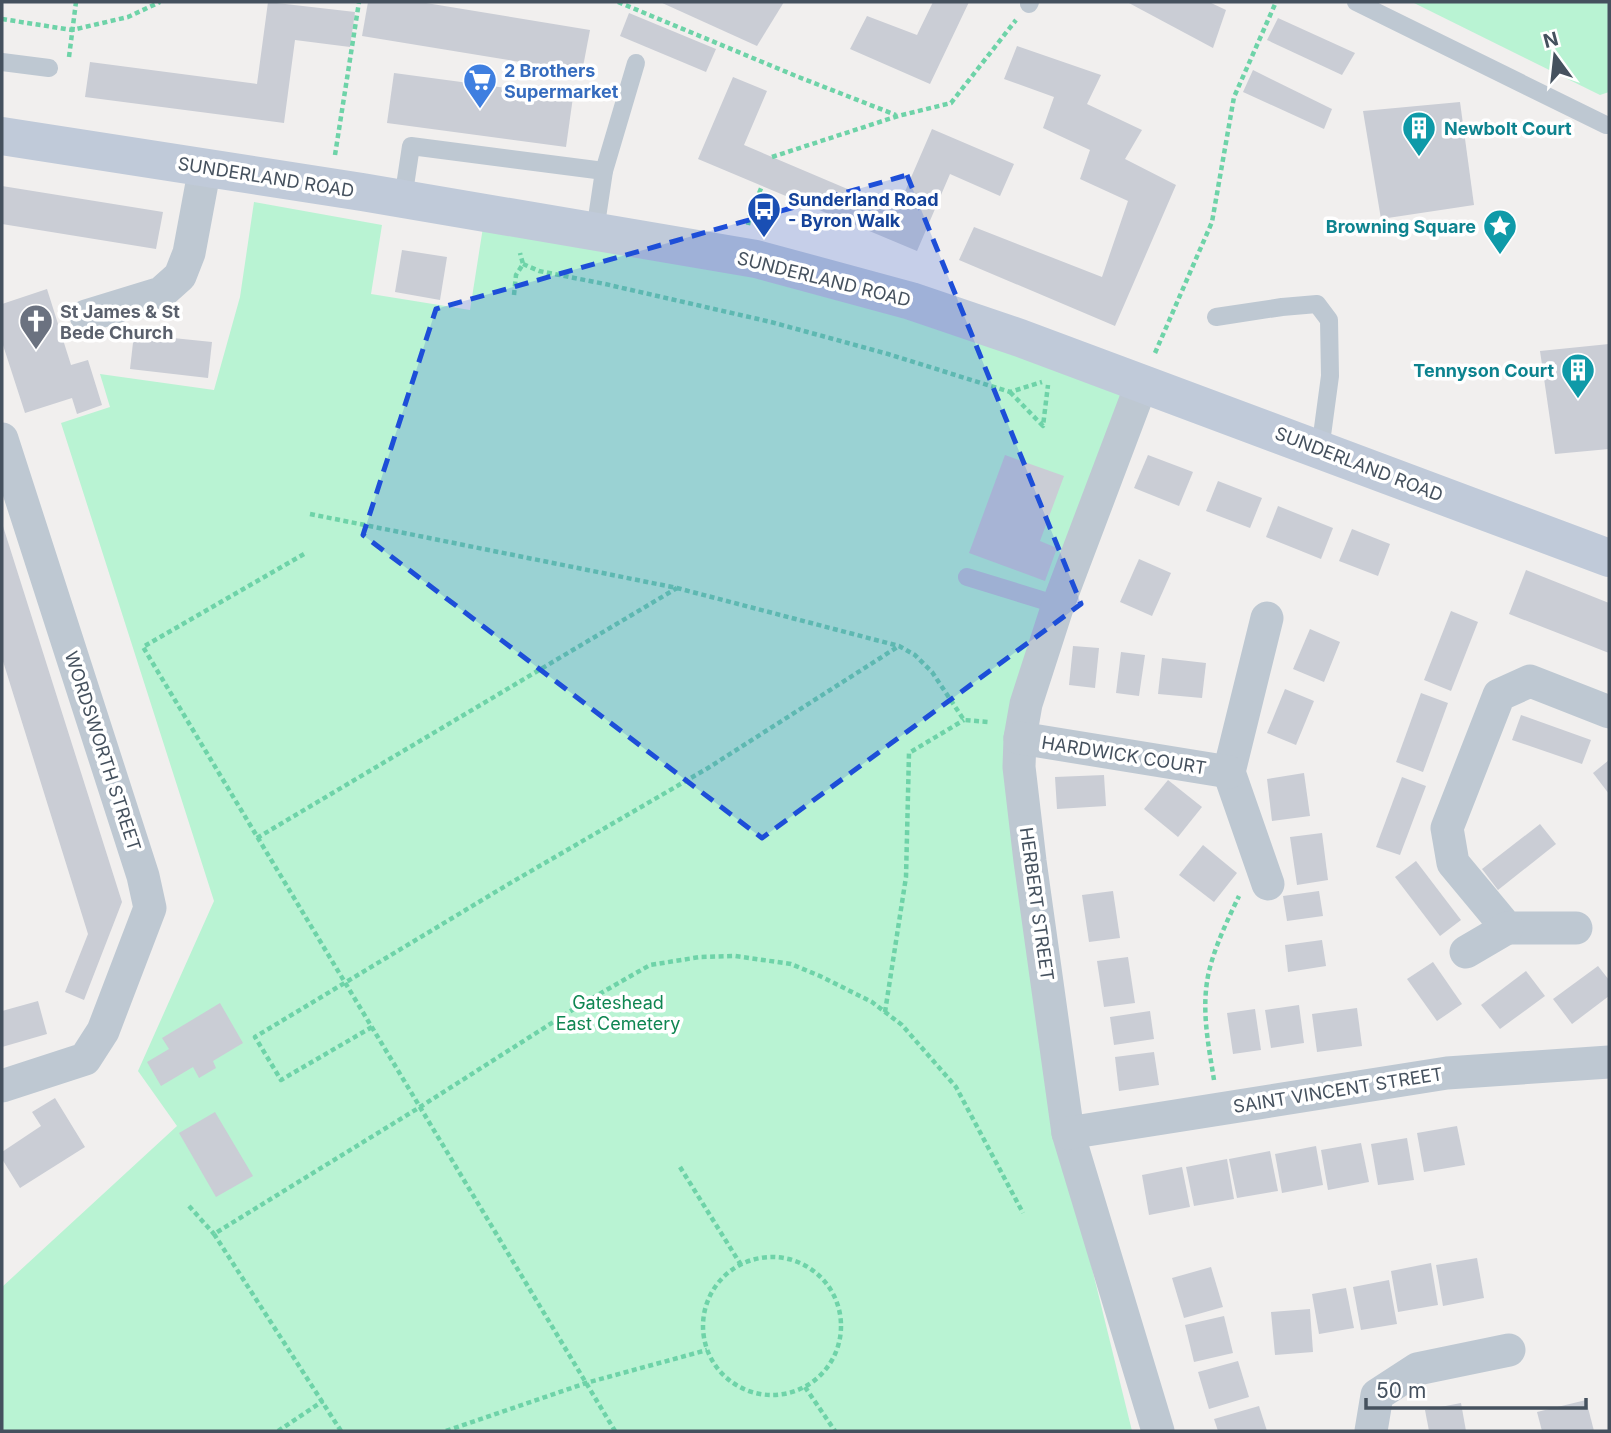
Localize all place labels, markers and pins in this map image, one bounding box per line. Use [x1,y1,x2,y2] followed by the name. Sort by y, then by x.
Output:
[504,60,619,102] place label: 2 Brothers Supermarket
[461,61,499,110] supermarket icon: 2 Brothers Supermarket
[1400,109,1438,158] building icon: Newbolt Court
[1444,118,1572,139] place label: Newbolt Court
[788,189,939,231] place label: Sunderland Road - Byron Walk
[745,190,783,239] bus stop icon: Sunderland Road - Byron Walk
[1481,207,1519,256] place icon: Browning Square
[1326,216,1476,237] place label: Browning Square
[60,301,180,343] place label: St James & St Bede Church
[17,302,55,351] church icon: St James & St Bede Church
[1559,351,1597,400] building icon: Tennyson Court
[1413,360,1554,381] place label: Tennyson Court

